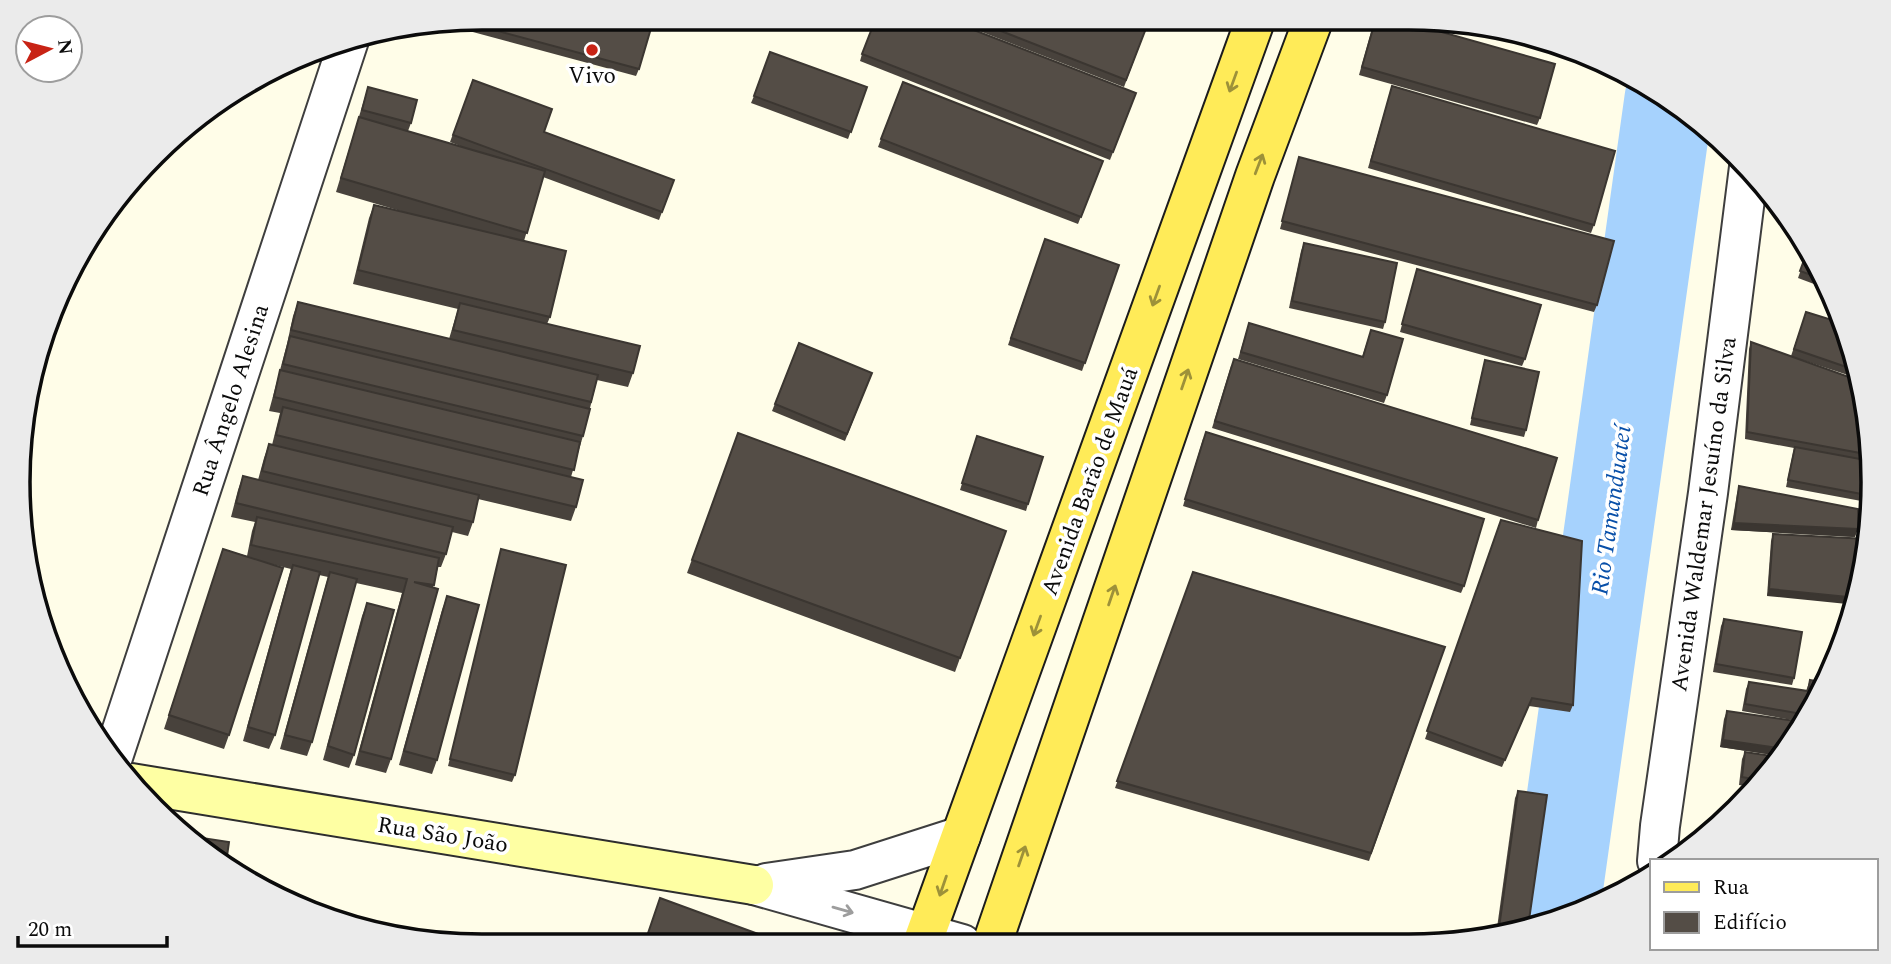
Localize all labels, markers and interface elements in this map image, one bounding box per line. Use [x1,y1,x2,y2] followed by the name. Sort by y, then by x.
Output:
[14,14,84,84] north arrow
[49,38,80,57] text: N
[584,42,600,58] marker: Vivo
[568,59,616,94] place label: Vivo
[1226,71,1238,93] one-way arrow
[1254,154,1266,176] one-way arrow
[1148,285,1161,307] one-way arrow
[184,300,279,501] street label: Rua Ângelo Alesina
[1662,334,1747,694] street label: Avenida Waldemar Jesuíno da Silva
[1033,362,1148,601] street label: Avenida Barão de Mauá
[1180,369,1192,391] one-way arrow
[1582,421,1642,597] water label: Rio Tamanduateí
[1107,584,1119,606] one-way arrow
[1029,614,1042,636] one-way arrow
[375,808,511,863] street label: Rua São João
[1017,846,1029,868] one-way arrow
[1650,859,1877,950] legend
[1713,872,1750,904] text: Rua
[936,874,948,896] one-way arrow
[18,904,166,948] scale bar
[831,904,854,917] one-way arrow
[1713,907,1787,939] text: Edifício
[28,914,72,946] text: 20 m

